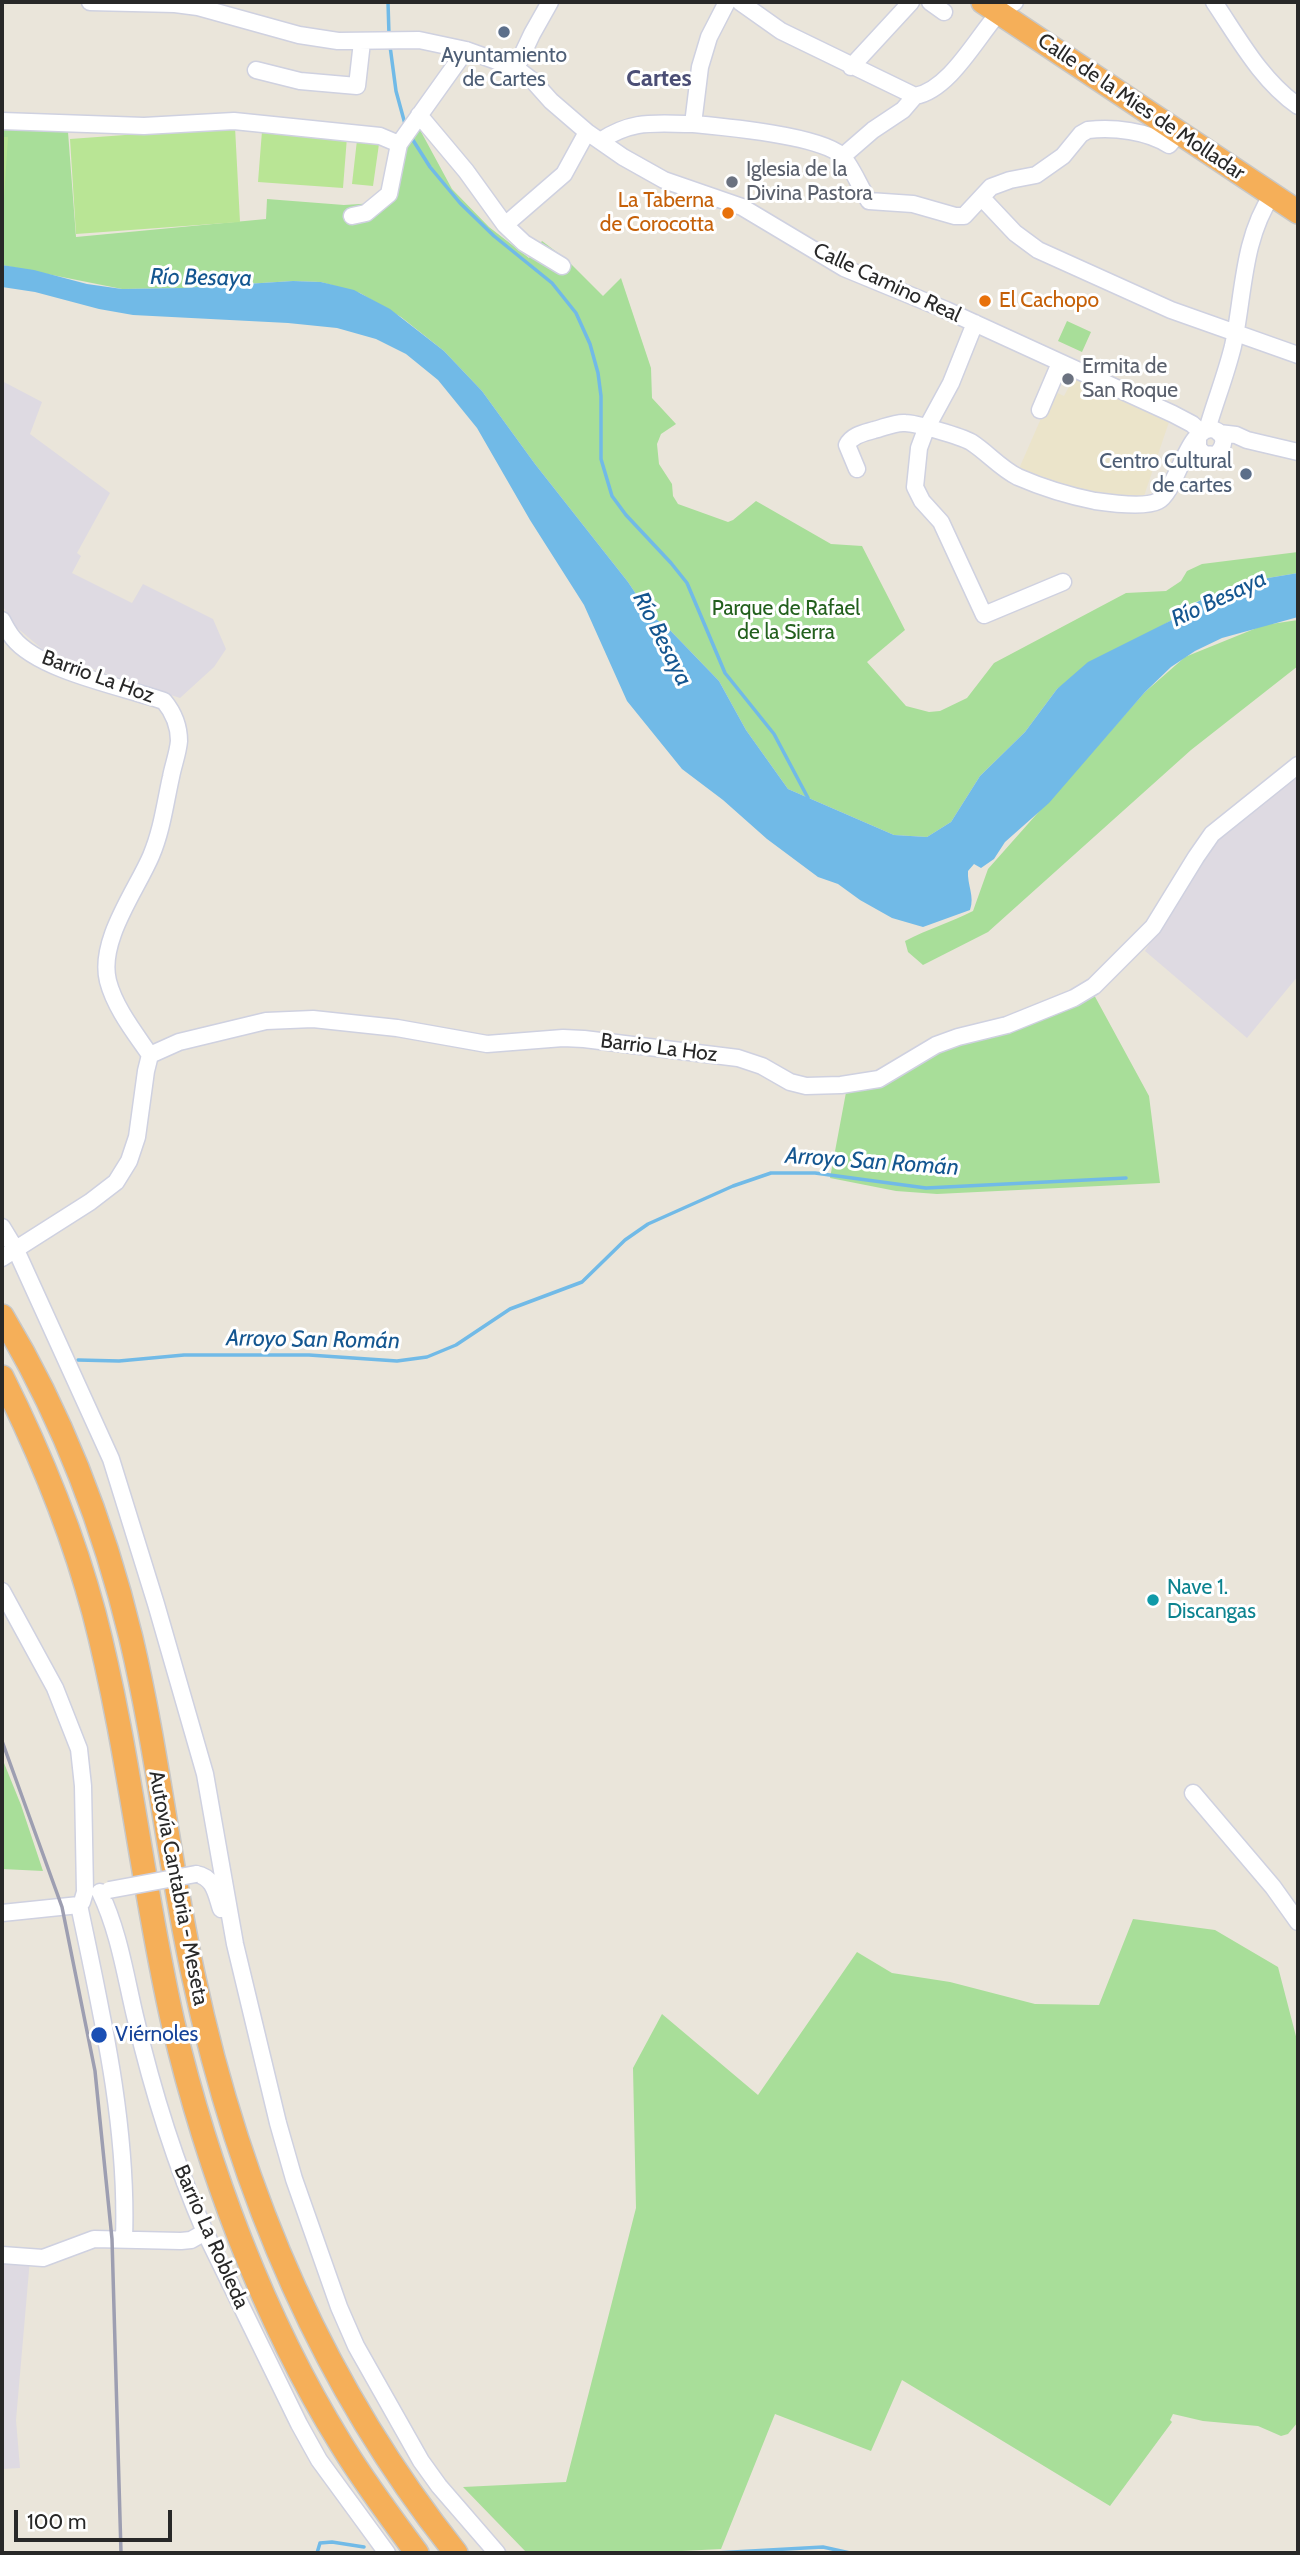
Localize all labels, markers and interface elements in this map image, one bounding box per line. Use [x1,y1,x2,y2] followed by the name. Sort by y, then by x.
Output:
[496,24,512,40] marker: Ayuntamiento de Cartes
[1033,28,1249,186] street label: Calle de la Mies de Molladar
[441,43,567,93] place label: Ayuntamiento de Cartes
[626,65,692,93] district label: Cartes
[746,157,873,207] place label: Iglesia de la Divina Pastora
[724,174,740,190] marker: Iglesia de la Divina Pastora
[600,188,714,238] place label: La Taberna de Corocotta
[720,205,736,221] marker: La Taberna de Corocotta
[809,238,965,328] street label: Calle Camino Real
[150,263,252,293] water label: Río Besaya
[999,288,1099,314] place label: El Cachopo
[977,293,993,309] marker: El Cachopo
[1082,354,1178,404] place label: Ermita de San Roque
[1060,371,1076,387] marker: Ermita de San Roque
[1099,449,1232,499] place label: Centro Cultural de cartes
[1238,466,1254,482] marker: Centro Cultural de cartes
[1167,565,1271,633] water label: Río Besaya
[627,587,697,691] water label: Río Besaya
[712,596,860,646] park label: Parque de Rafael de la Sierra
[38,645,158,709] street label: Barrio La Hoz
[599,1028,719,1068] street label: Barrio La Hoz
[784,1142,960,1182] water label: Arroyo San Román
[226,1325,400,1355] water label: Arroyo San Román
[1167,1575,1256,1625] place label: Nave 1. Discangas
[1145,1592,1161,1608] marker: Nave 1. Discangas
[143,1768,213,2008] street label: Autovía Cantabria - Meseta
[115,2022,198,2048] place label: Viérnoles
[89,2025,109,2045] marker: Viérnoles
[168,2161,254,2313] street label: Barrio La Robleda
[18,2496,175,2540] scale bar
[27,2509,86,2534] text: 100 m

